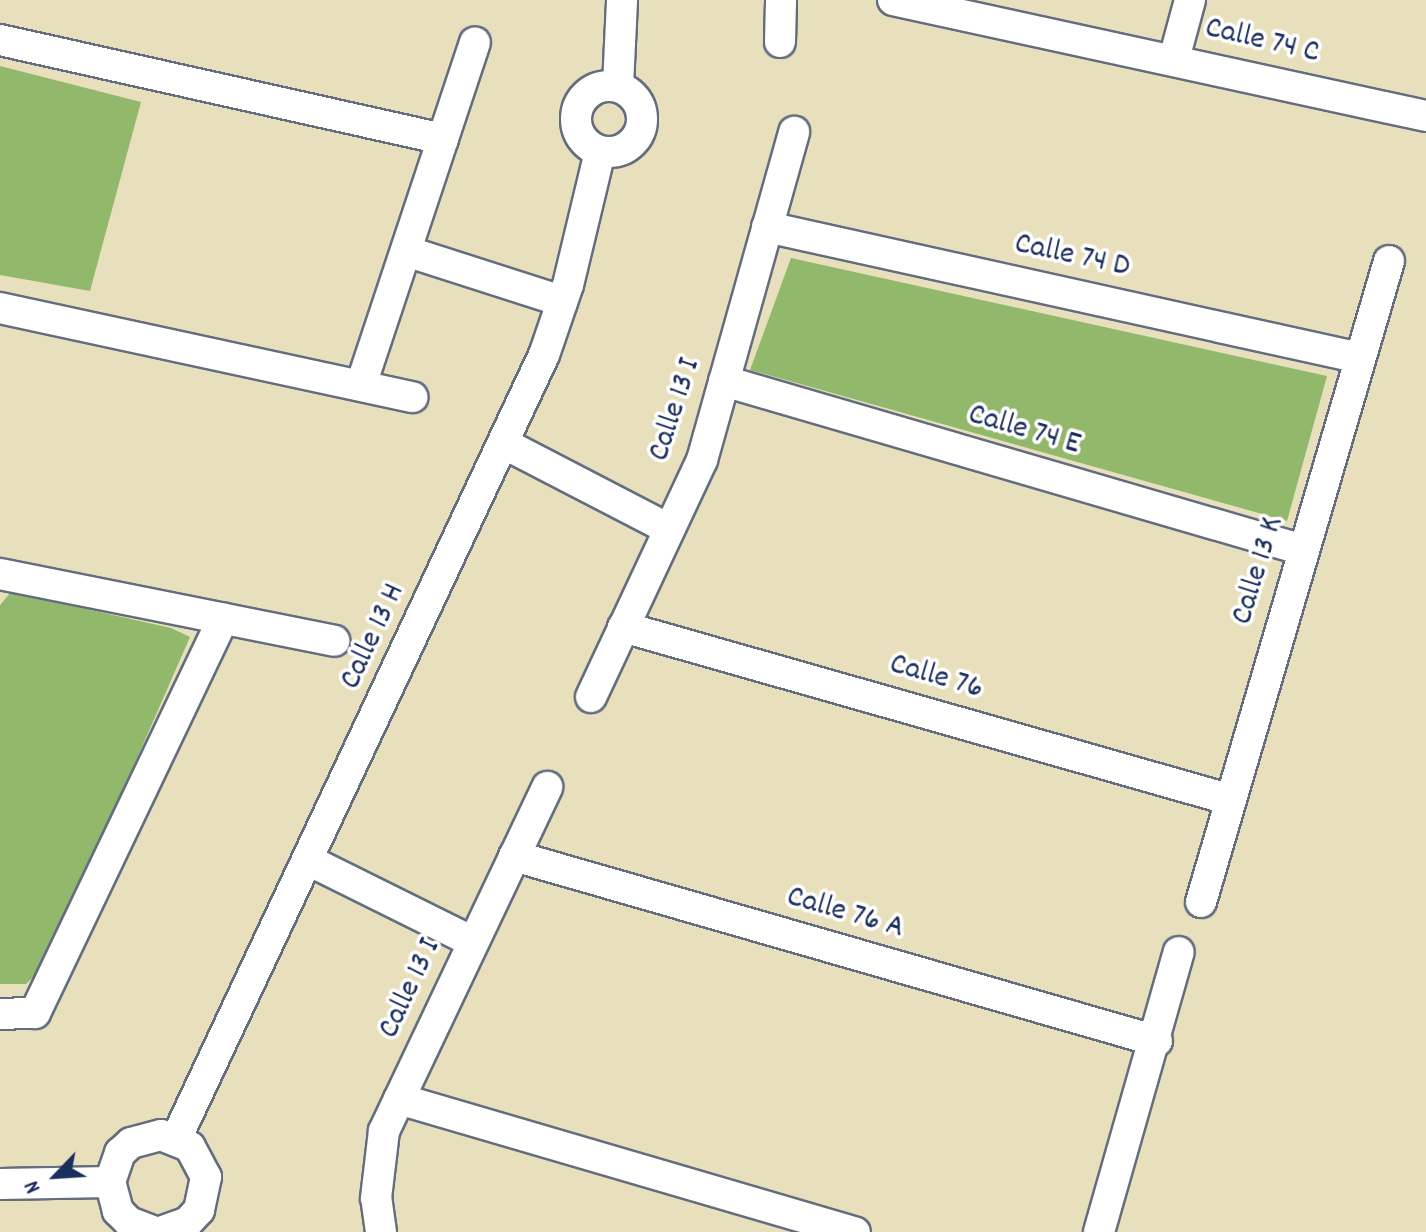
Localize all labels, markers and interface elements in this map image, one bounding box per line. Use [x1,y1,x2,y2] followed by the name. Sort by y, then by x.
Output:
[1201,10,1323,74] street label: Calle 74 C
[1011,226,1133,288] street label: Calle 74 D
[641,354,711,466] street label: Calle 13 I
[964,397,1084,465] street label: Calle 74 E
[1224,512,1294,630] street label: Calle 13 K
[333,578,415,696] street label: Calle 13 H
[885,646,987,710] street label: Calle 76
[782,879,908,949] street label: Calle 76 A
[371,933,451,1045] street label: Calle 13 I
[16,1136,96,1216] north arrow
[17,1175,50,1198] text: N

